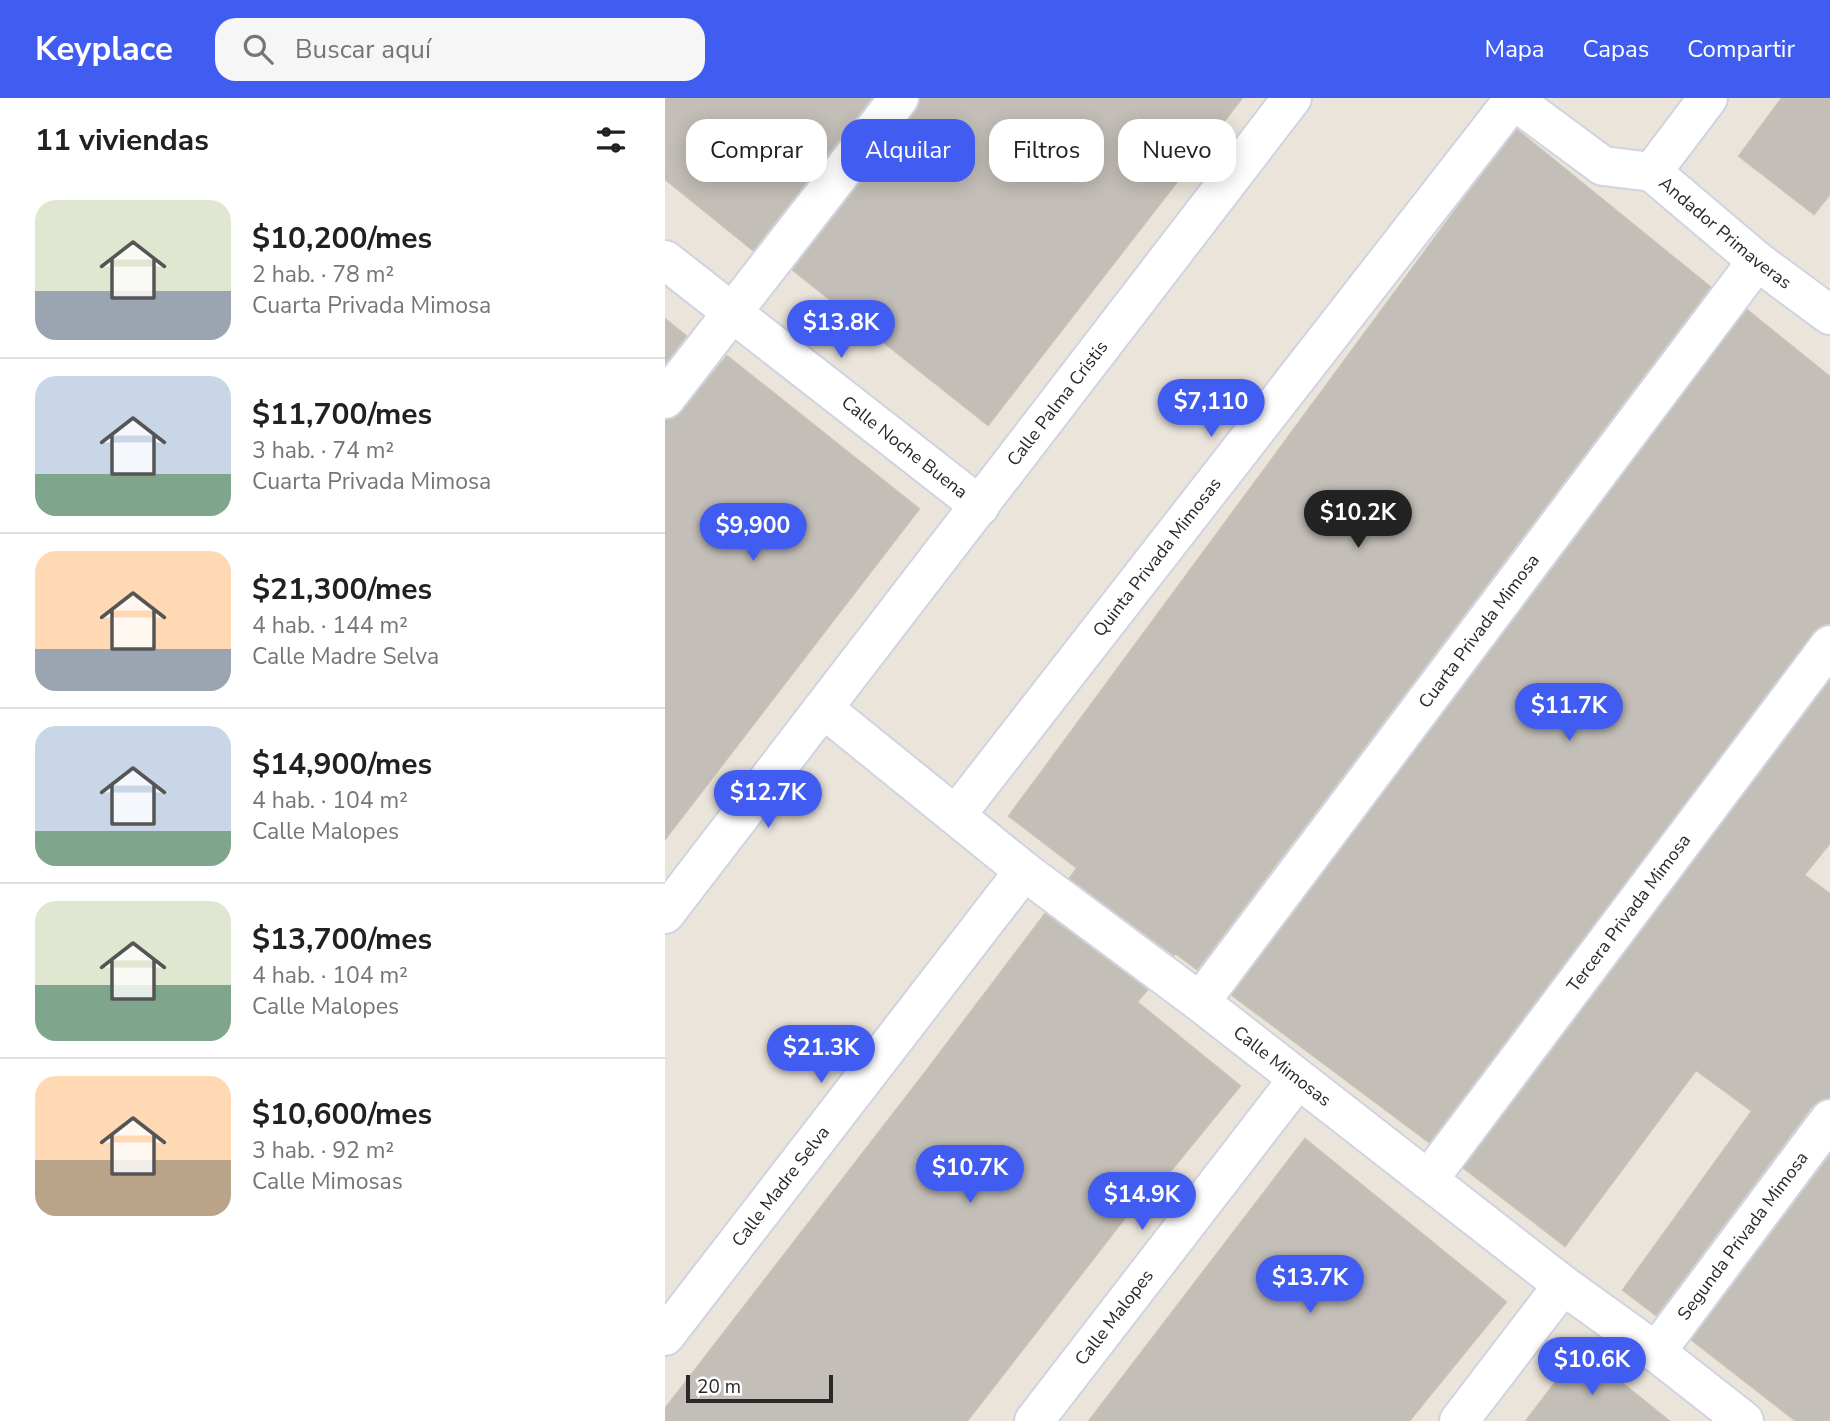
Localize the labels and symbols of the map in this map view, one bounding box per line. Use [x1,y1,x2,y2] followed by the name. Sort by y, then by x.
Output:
[1654,171,1796,295] street label: Andador Primaveras
[784,300,898,360] pin: $13.8K
[1002,336,1113,471] street label: Calle Palma Cristis
[1154,380,1268,439] pin: $7,110
[837,390,973,504] street label: Calle Noche Buena
[1087,472,1227,642] street label: Quinta Privada Mimosas
[1301,490,1415,550] pin: $10.2K
[696,504,810,563] pin: $9,900
[1413,549,1545,713] street label: Cuarta Privada Mimosa
[1512,684,1626,743] pin: $11.7K
[711,770,825,830] pin: $12.7K
[1561,829,1696,997] street label: Tercera Privada Mimosa
[1228,1020,1336,1112] street label: Calle Mimosas
[764,1026,878,1085] pin: $21.3K
[726,1121,835,1252] street label: Calle Madre Selva
[913,1146,1027,1205] pin: $10.7K
[1672,1147,1814,1325] street label: Segunda Privada Mimosa
[1085,1172,1199,1232] pin: $14.9K
[1253,1256,1367,1315] pin: $13.7K
[1069,1264,1159,1370] street label: Calle Malopes
[1535,1338,1649,1397] pin: $10.6K
[686,1372,833,1404] scale bar

